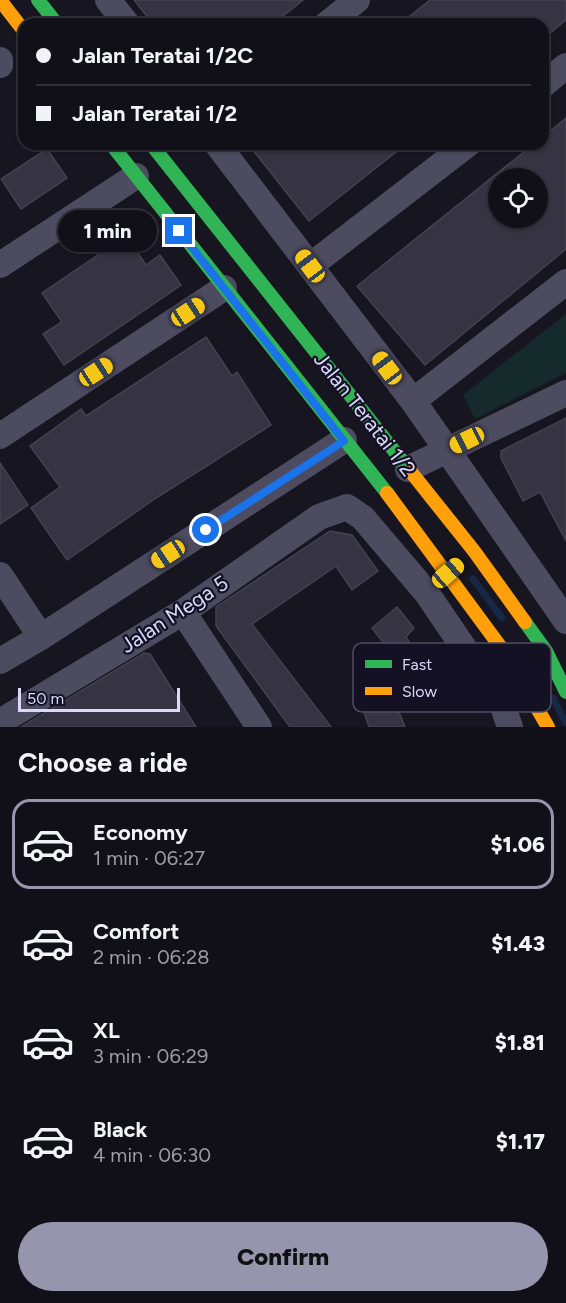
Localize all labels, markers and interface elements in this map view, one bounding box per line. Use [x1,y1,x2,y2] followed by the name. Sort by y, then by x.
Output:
[72,42,253,69] text: Jalan Teratai 1/2C
[72,100,237,127] text: Jalan Teratai 1/2
[488,168,548,228] map controls
[488,168,548,228] button: locate
[59,210,158,252] callout: 1 min
[165,217,192,244] route end
[84,219,131,243] text: 1 min
[292,246,328,286] car
[168,295,208,329] car
[309,347,421,481] street label: Jalan Teratai 1/2
[369,348,405,388] car
[76,355,116,389] car
[447,424,487,456] car
[192,516,219,543] route start
[148,537,188,571] car
[429,554,467,592] car
[115,570,233,658] street label: Jalan Mega 5
[353,643,551,712] legend
[402,655,432,674] text: Fast
[402,682,437,701] text: Slow
[18,685,180,712] scale bar
[27,689,64,708] text: 50 m
[18,746,187,779] text: Choose a ride
[21,817,75,871] icon: car
[93,819,188,846] text: Economy
[490,831,545,858] text: $1.06
[93,846,205,870] text: 1 min · 06:27
[21,916,75,970] icon: car
[93,918,179,945] text: Comfort
[491,930,545,957] text: $1.43
[93,945,210,969] text: 2 min · 06:28
[21,1015,75,1069] icon: car
[93,1017,120,1044] text: XL
[495,1029,545,1056] text: $1.81
[93,1044,208,1068] text: 3 min · 06:29
[21,1114,75,1168] icon: car
[93,1116,147,1143] text: Black
[496,1128,545,1155] text: $1.17
[93,1143,211,1167] text: 4 min · 06:30
[18,1222,548,1291] button: Confirm

